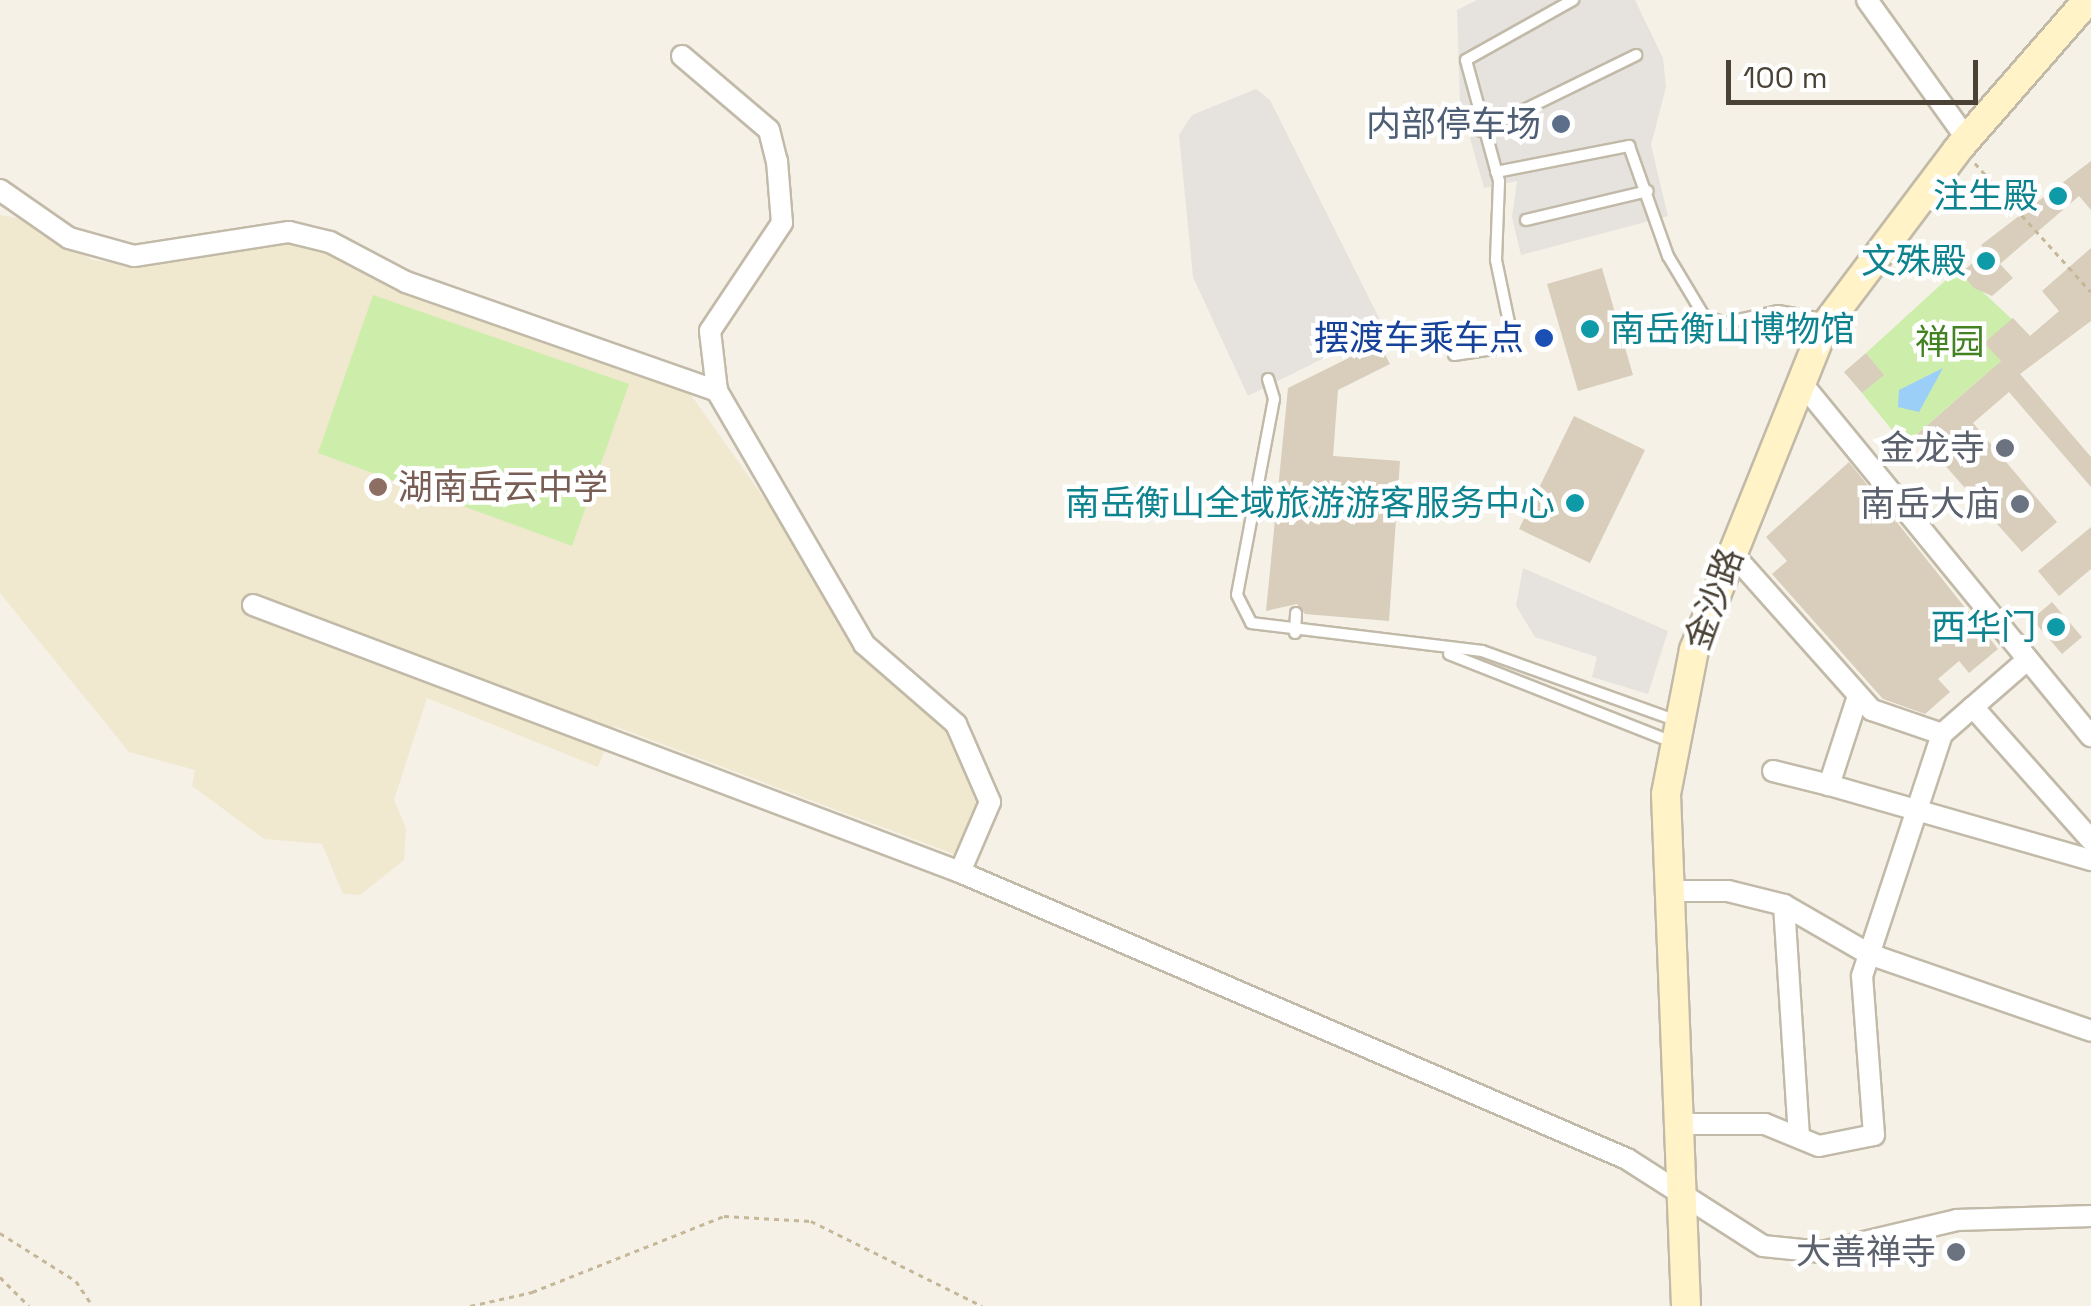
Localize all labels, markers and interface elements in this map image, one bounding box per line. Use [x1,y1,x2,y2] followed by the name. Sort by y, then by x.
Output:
[1731,40,1984,102] scale bar
[1743,58,1828,97] text: 100 m
[1366,103,1541,145] place label: 内部停车场
[1550,113,1572,135] marker: 内部停车场
[1933,175,2038,217] place label: 注生殿
[2047,185,2069,207] marker: 注生殿
[1861,240,1966,282] place label: 文殊殿
[1975,250,1997,272] marker: 文殊殿
[1610,308,1855,350] place label: 南岳衡山博物馆
[1314,317,1524,359] place label: 摆渡车乘车点
[1579,318,1601,340] marker: 南岳衡山博物馆
[1915,321,1985,363] park label: 禅园
[1533,327,1555,349] marker: 摆渡车乘车点
[1880,427,1985,469] place label: 金龙寺
[1994,437,2016,459] marker: 金龙寺
[398,466,608,508] place label: 湖南岳云中学
[367,476,389,498] marker: 湖南岳云中学
[1065,482,1555,524] place label: 南岳衡山全域旅游游客服务中心
[1860,483,2000,525] place label: 南岳大庙
[1564,492,1586,514] marker: 南岳衡山全域旅游游客服务中心
[2009,493,2031,515] marker: 南岳大庙
[1676,542,1752,656] street label: 金沙路
[1931,606,2036,648] place label: 西华门
[2045,616,2067,638] marker: 西华门
[1796,1231,1936,1273] place label: 大善禅寺
[1945,1241,1967,1263] marker: 大善禅寺

